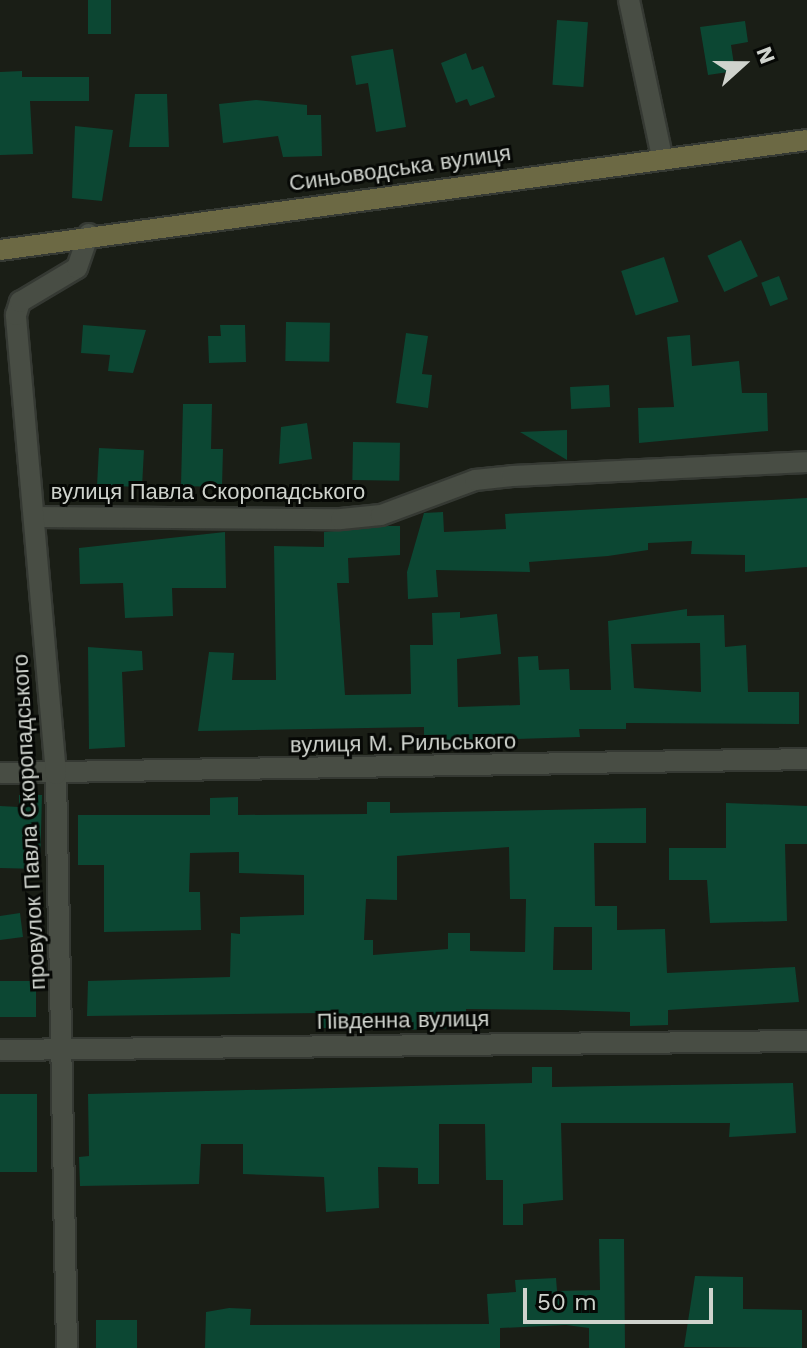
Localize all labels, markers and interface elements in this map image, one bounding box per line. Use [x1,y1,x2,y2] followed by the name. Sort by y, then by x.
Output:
[703,24,783,104] north arrow
[751,43,780,67] text: N
[287,139,513,197] street label: Синьоводська вулиця
[51,479,365,505] street label: вулиця Павла Скоропадського
[7,653,51,991] street label: провулок Павла Скоропадського
[290,728,516,758] street label: вулиця М. Рильського
[316,1005,490,1035] street label: Південна вулиця
[527,1272,717,1322] scale bar
[537,1288,597,1316] text: 50 m

